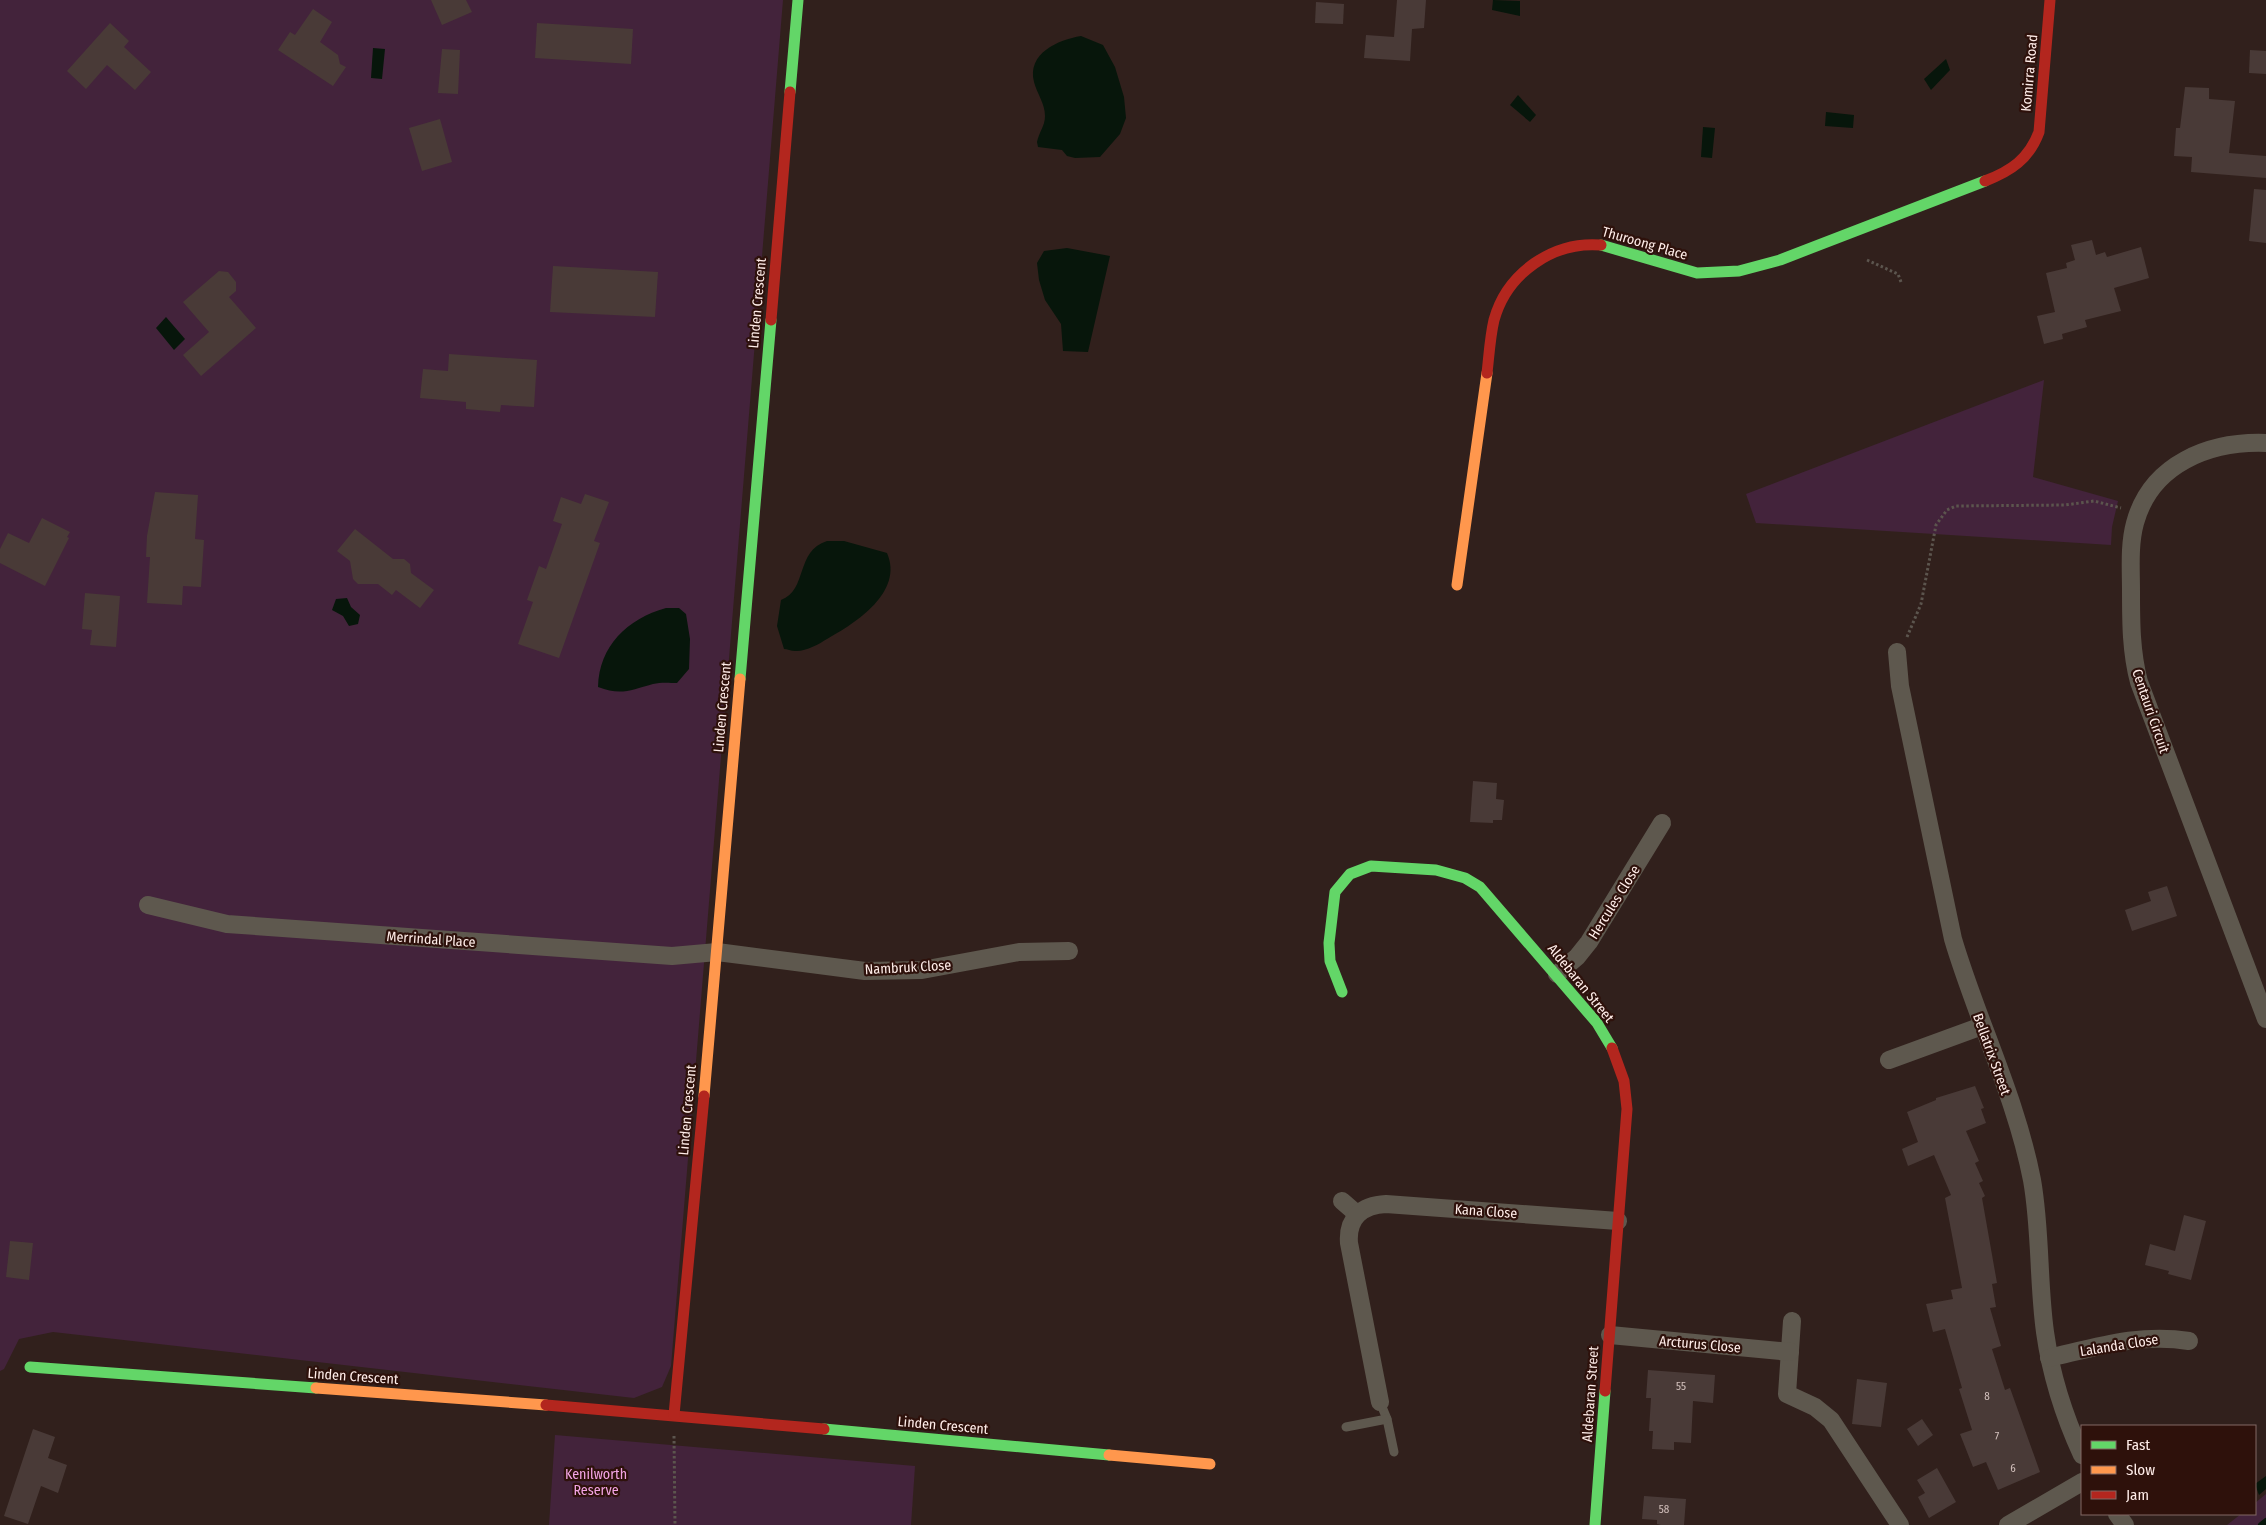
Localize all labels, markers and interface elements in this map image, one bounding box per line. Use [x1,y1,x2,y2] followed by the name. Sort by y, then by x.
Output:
[2018,34,2041,112] street label: Komirra Road
[1600,223,1690,264] street label: Thuroong Place
[745,257,770,349] street label: Linden Crescent
[710,661,735,753] street label: Linden Crescent
[2128,667,2173,756] street label: Centauri Circuit
[1585,862,1644,942] street label: Hercules Close
[386,928,476,951] street label: Merrindal Place
[1544,941,1618,1026] street label: Aldebaran Street
[864,957,952,978] street label: Nambruk Close
[1969,1011,2014,1098] street label: Bellatrix Street
[675,1064,700,1156] street label: Linden Crescent
[1454,1201,1518,1222] street label: Kana Close
[2079,1331,2160,1360] street label: Lalanda Close
[1658,1332,1742,1357] street label: Arcturus Close
[1579,1345,1602,1443] street label: Aldebaran Street
[307,1365,399,1388] street label: Linden Crescent
[1676,1380,1686,1393] house number: 55
[1984,1390,1990,1403] house number: 8
[897,1413,989,1438] street label: Linden Crescent
[2081,1425,2256,1515] legend
[1995,1430,2000,1443] house number: 7
[2126,1436,2150,1454] text: Fast
[2126,1461,2155,1479] text: Slow
[2010,1462,2016,1475] house number: 6
[565,1466,627,1499] park label: Kenilworth Reserve
[2126,1486,2149,1504] text: Jam
[1659,1503,1670,1516] house number: 58

